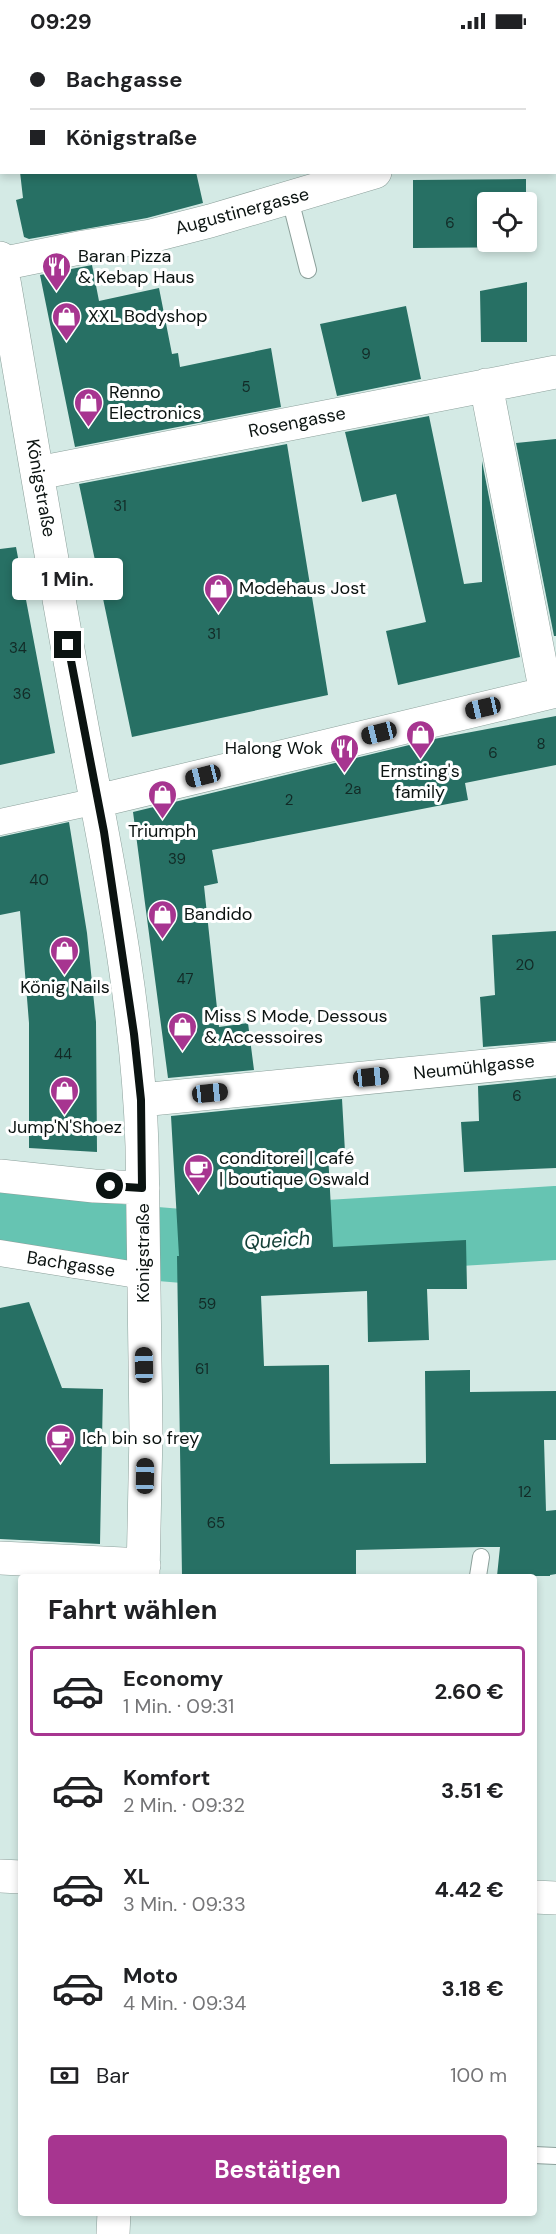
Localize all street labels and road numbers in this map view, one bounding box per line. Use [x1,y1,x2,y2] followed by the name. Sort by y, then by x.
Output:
[172,182,312,240] street label: Augustinergasse
[246,401,348,443] street label: Rosengasse
[21,437,61,539] street label: Königstraße
[412,1049,536,1085] street label: Neumühlgasse
[131,1203,155,1303] street label: Königstraße
[25,1245,117,1283] street label: Bachgasse

